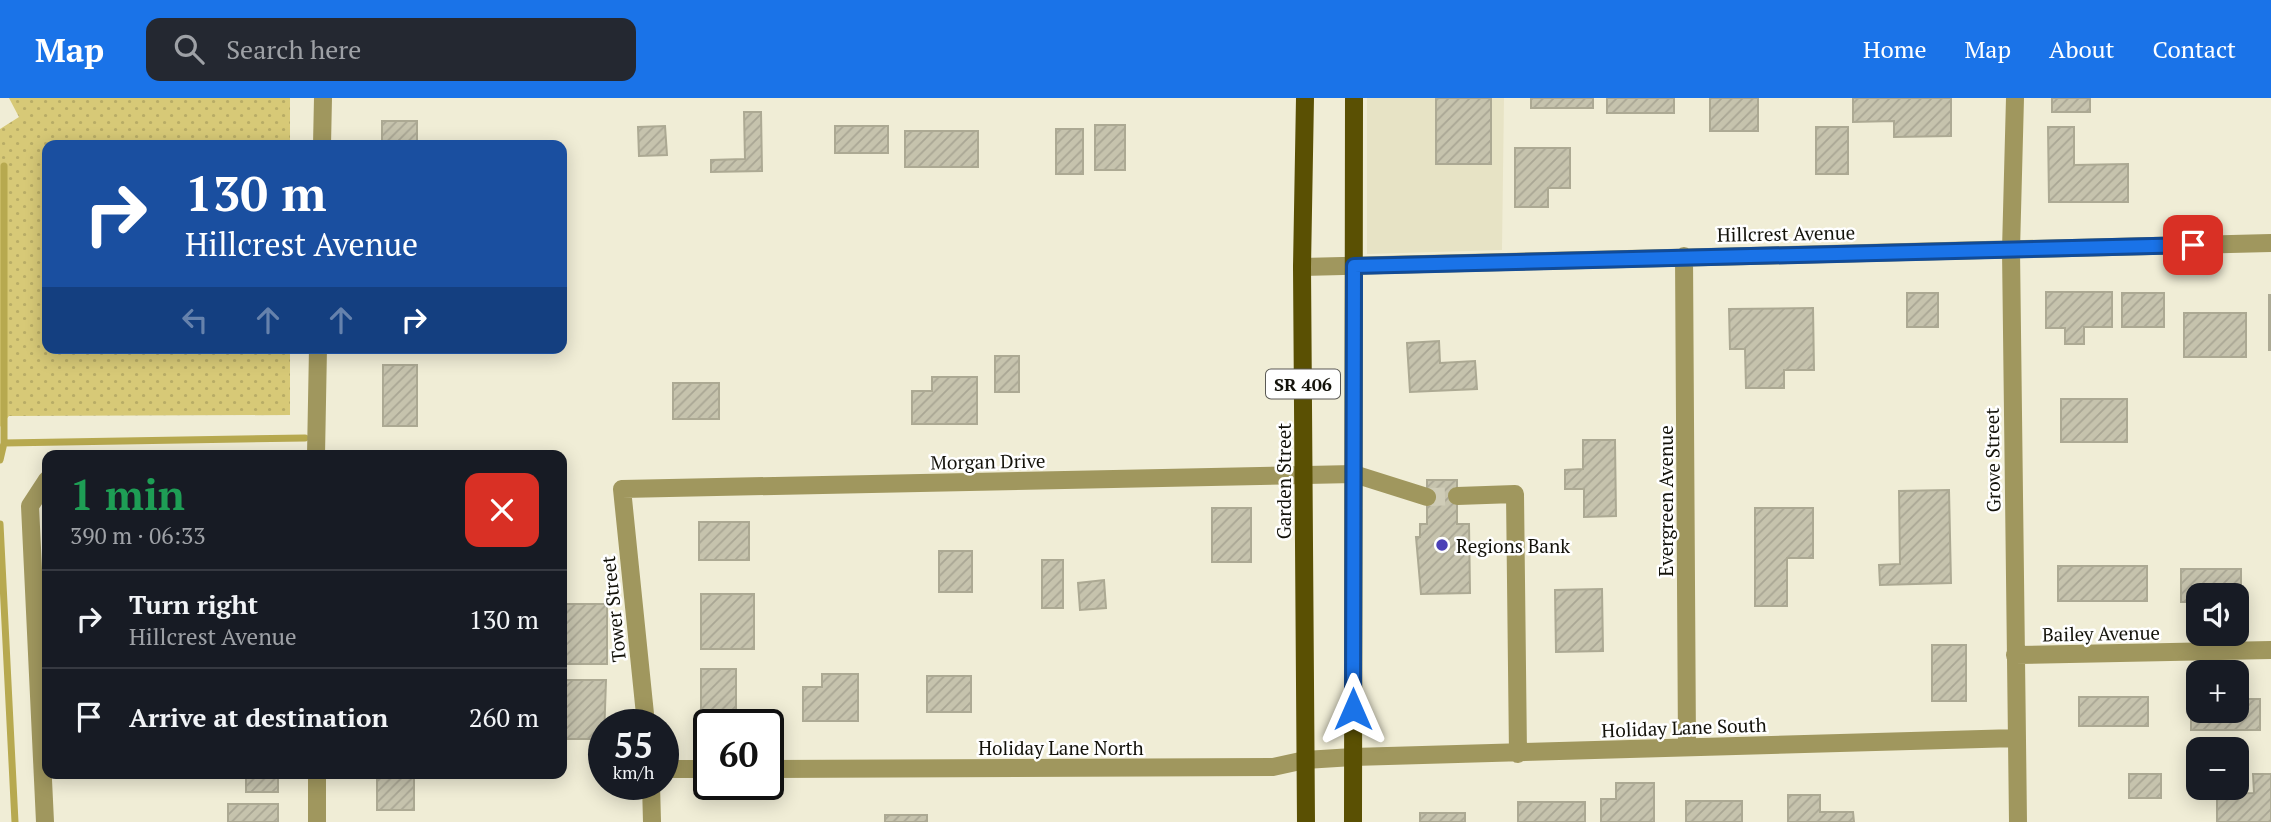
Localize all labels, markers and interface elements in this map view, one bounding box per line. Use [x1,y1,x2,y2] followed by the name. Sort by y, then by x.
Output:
[146,18,636,81] search box
[35,28,104,71] text: Map
[170,30,208,68] icon: search
[226,32,361,66] text: Search here
[1863,33,1927,65] text: Home
[1965,33,2011,65] text: Map
[2049,33,2115,65] text: About
[2153,33,2236,65] text: Contact
[185,160,327,225] text: 130 m
[70,168,161,259] icon: right
[2163,215,2223,275] pin
[1717,219,1855,247] street label: Hillcrest Avenue
[185,223,418,265] text: Hillcrest Avenue
[2174,226,2212,264] icon: arrive
[176,301,214,339] icon: left
[249,301,287,339] icon: ahead
[322,301,360,339] icon: ahead
[395,301,433,339] icon: right
[1266,370,1340,398] road number: SR 406
[1979,407,2005,513] street label: Grove Street
[1271,423,1296,539] street label: Garden Street
[1653,425,1678,577] street label: Evergreen Avenue
[930,447,1046,475] street label: Morgan Drive
[70,466,185,522] text: 1 min
[465,473,539,547] button: close
[70,520,205,551] text: 390 m · 06:33
[1456,533,1570,558] place label: Regions Bank
[1434,537,1450,553] marker: Regions Bank
[595,555,631,663] street label: Tower Street
[2186,583,2249,800] map controls
[2186,583,2249,646] button: sound
[129,587,258,621] text: Turn right
[70,600,108,638] icon: right
[469,602,539,636] text: 130 m
[2042,619,2160,647] street label: Bailey Avenue
[129,621,297,652] text: Hillcrest Avenue
[2186,660,2249,723] button: +
[1316,672,1390,746] position arrow
[70,698,108,736] icon: arrive
[129,700,388,734] text: Arrive at destination
[469,700,539,734] text: 260 m
[693,709,784,800] speed limit sign: 60
[1601,712,1767,742] street label: Holiday Lane South
[614,722,653,768] text: 55
[978,735,1144,760] street label: Holiday Lane North
[2186,737,2249,800] button: −
[613,760,654,784] text: km/h

